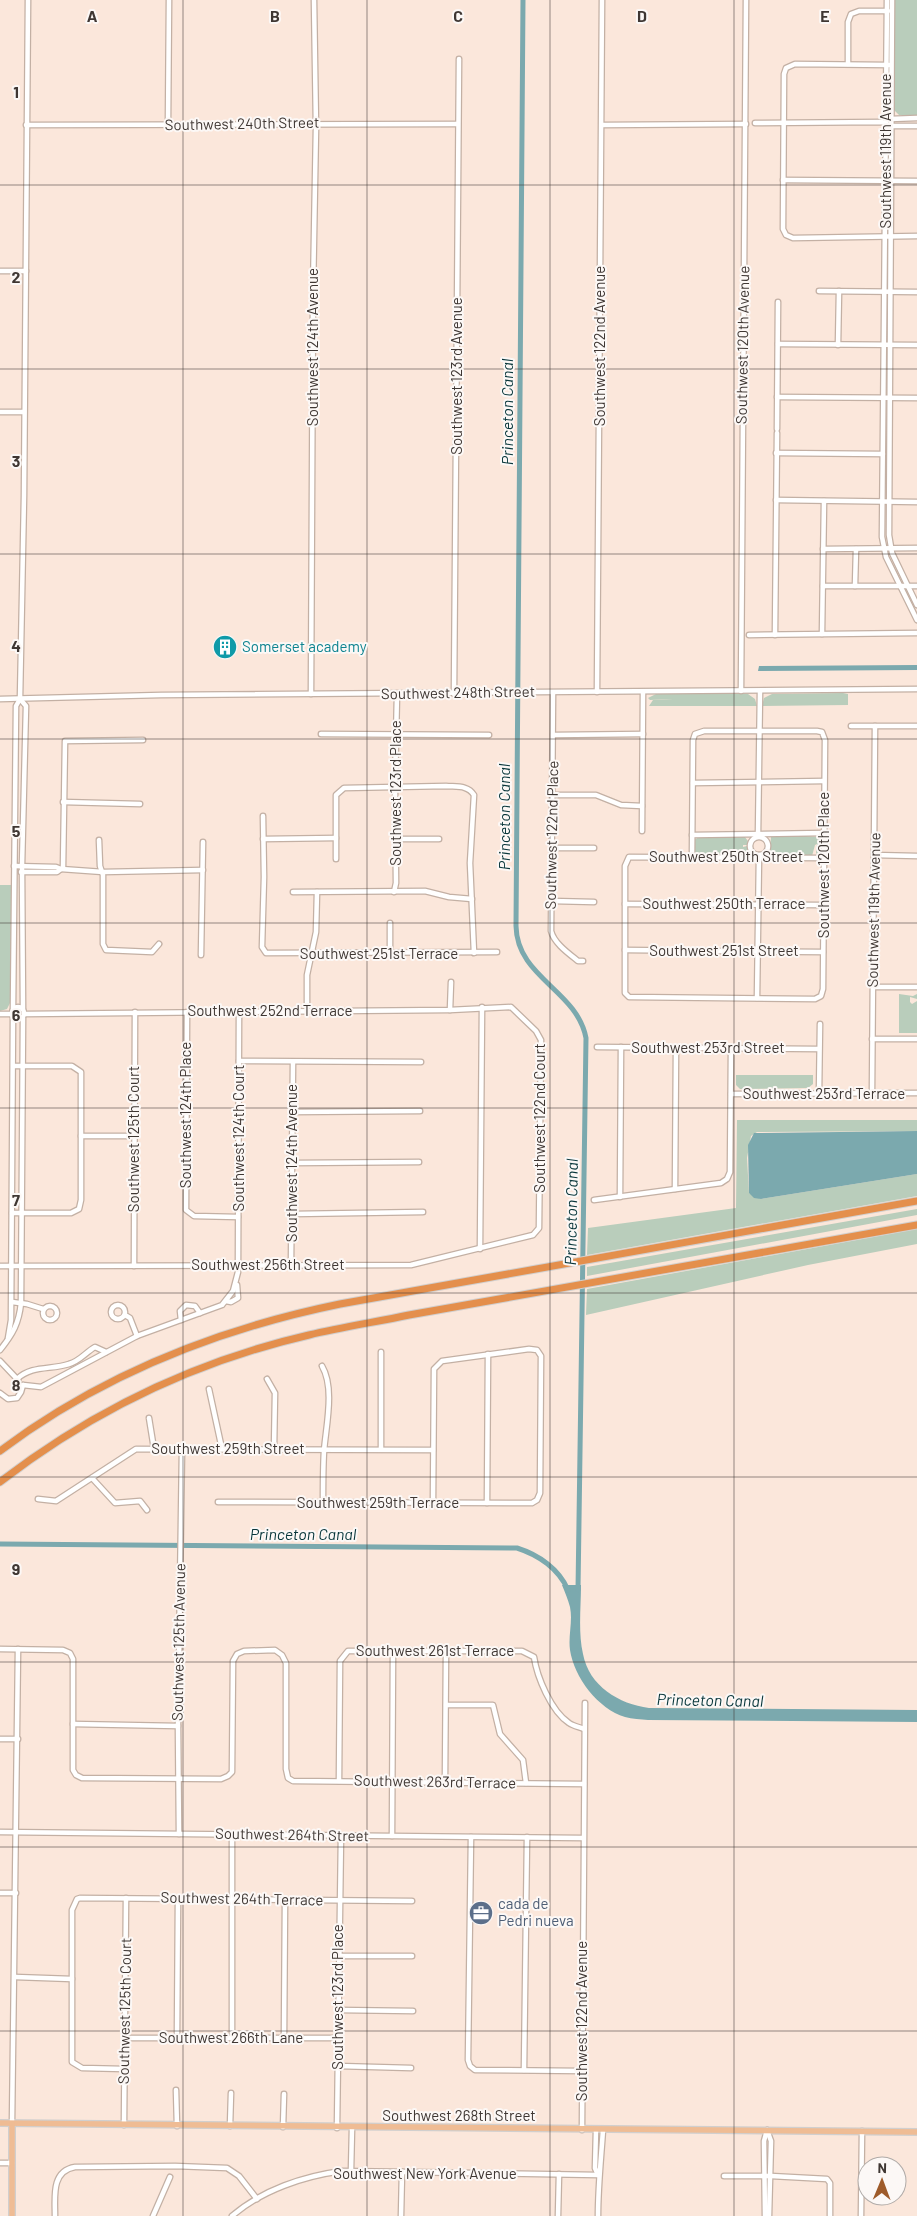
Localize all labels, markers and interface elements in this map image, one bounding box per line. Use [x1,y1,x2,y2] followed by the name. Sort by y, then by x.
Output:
[87,6,98,25] text: A
[270,6,280,25] text: B
[453,6,463,25] text: C
[637,6,647,25] text: D
[820,6,830,25] text: E
[876,73,894,229] street label: Southwest 119th Avenue
[13,82,19,101] text: 1
[164,113,320,133] street label: Southwest 240th Street
[590,266,608,426] street label: Southwest 122nd Avenue
[732,266,752,424] street label: Southwest 120th Avenue
[12,267,21,286] text: 2
[303,268,321,426] street label: Southwest 124th Avenue
[447,297,465,455] street label: Southwest 123rd Avenue
[497,358,516,465] water label: Princeton Canal
[12,451,20,470] text: 3
[212,634,238,660] building icon: Somerset academy
[11,636,21,655] text: 4
[242,637,367,655] place label: Somerset academy
[381,682,535,702] street label: Southwest 248th Street
[386,720,404,866] street label: Southwest 123rd Place
[541,760,561,909] street label: Southwest 122nd Place
[494,763,513,870] water label: Princeton Canal
[814,792,832,938] street label: Southwest 120th Place
[12,821,21,840] text: 5
[863,832,883,988] street label: Southwest 119th Avenue
[649,847,803,865] street label: Southwest 250th Street
[642,894,806,912] street label: Southwest 250th Terrace
[649,941,799,959] street label: Southwest 251st Street
[300,944,458,962] street label: Southwest 251st Terrace
[187,1001,353,1019] street label: Southwest 252nd Terrace
[12,1005,21,1024] text: 6
[631,1038,785,1056] street label: Southwest 253rd Street
[176,1042,194,1188] street label: Southwest 124th Place
[530,1043,548,1193] street label: Southwest 122nd Court
[229,1064,247,1212] street label: Southwest 124th Court
[124,1066,142,1212] street label: Southwest 125th Court
[282,1084,300,1242] street label: Southwest 124th Avenue
[743,1084,905,1102] street label: Southwest 253rd Terrace
[560,1158,581,1266] water label: Princeton Canal
[12,1190,20,1209] text: 7
[191,1255,345,1273] street label: Southwest 256th Street
[12,1375,21,1394] text: 8
[151,1439,305,1457] street label: Southwest 259th Street
[297,1493,459,1511] street label: Southwest 259th Terrace
[250,1524,357,1543] water label: Princeton Canal
[12,1559,20,1578] text: 9
[168,1563,188,1721] street label: Southwest 125th Avenue
[356,1641,514,1659] street label: Southwest 261st Terrace
[656,1689,764,1710] water label: Princeton Canal
[354,1771,516,1791] street label: Southwest 263rd Terrace
[215,1824,369,1844] street label: Southwest 264th Street
[160,1888,324,1908] street label: Southwest 264th Terrace
[498,1894,574,1929] place label: cada de Pedri nueva
[468,1900,494,1926] office icon: cada de Pedri nueva
[328,1924,346,2070] street label: Southwest 123rd Place
[114,1938,134,2084] street label: Southwest 125th Court
[572,1941,590,2101] street label: Southwest 122nd Avenue
[159,2028,303,2046] street label: Southwest 266th Lane
[382,2106,536,2124] street label: Southwest 268th Street
[857,2156,907,2206] north arrow
[877,2159,887,2176] text: N
[333,2164,517,2182] street label: Southwest New York Avenue

